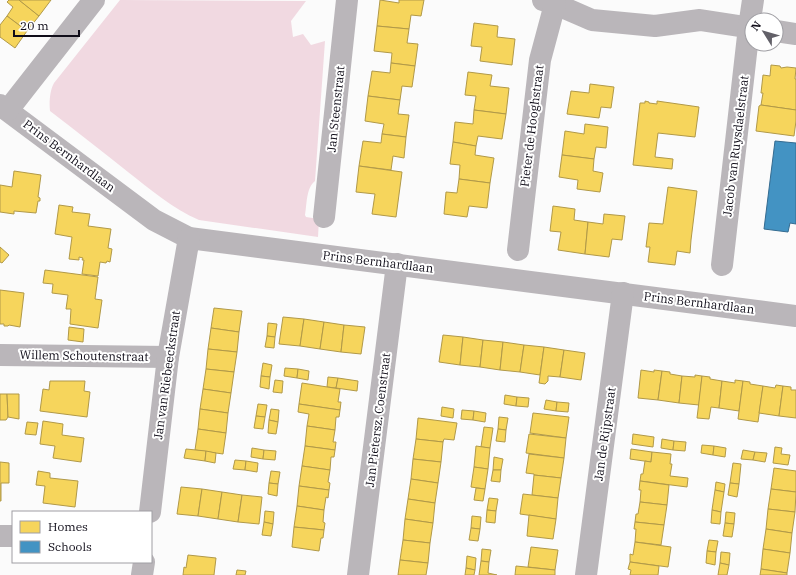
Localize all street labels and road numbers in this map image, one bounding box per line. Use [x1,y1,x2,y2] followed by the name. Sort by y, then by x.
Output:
[517,64,546,188] street label: Pieter de Hooghstraat
[324,65,347,153] street label: Jan Steenstraat
[719,75,752,217] street label: Jacob van Ruysdaelstraat
[20,116,119,195] street label: Prins Bernhardlaan
[322,247,435,276] street label: Prins Bernhardlaan
[643,288,756,317] street label: Prins Bernhardlaan
[150,310,183,440] street label: Jan van Riebeeckstraat
[19,347,149,364] street label: Willem Schoutenstraat
[362,352,393,488] street label: Jan Pietersz. Coenstraat
[591,386,618,482] street label: Jan de Rijpstraat

